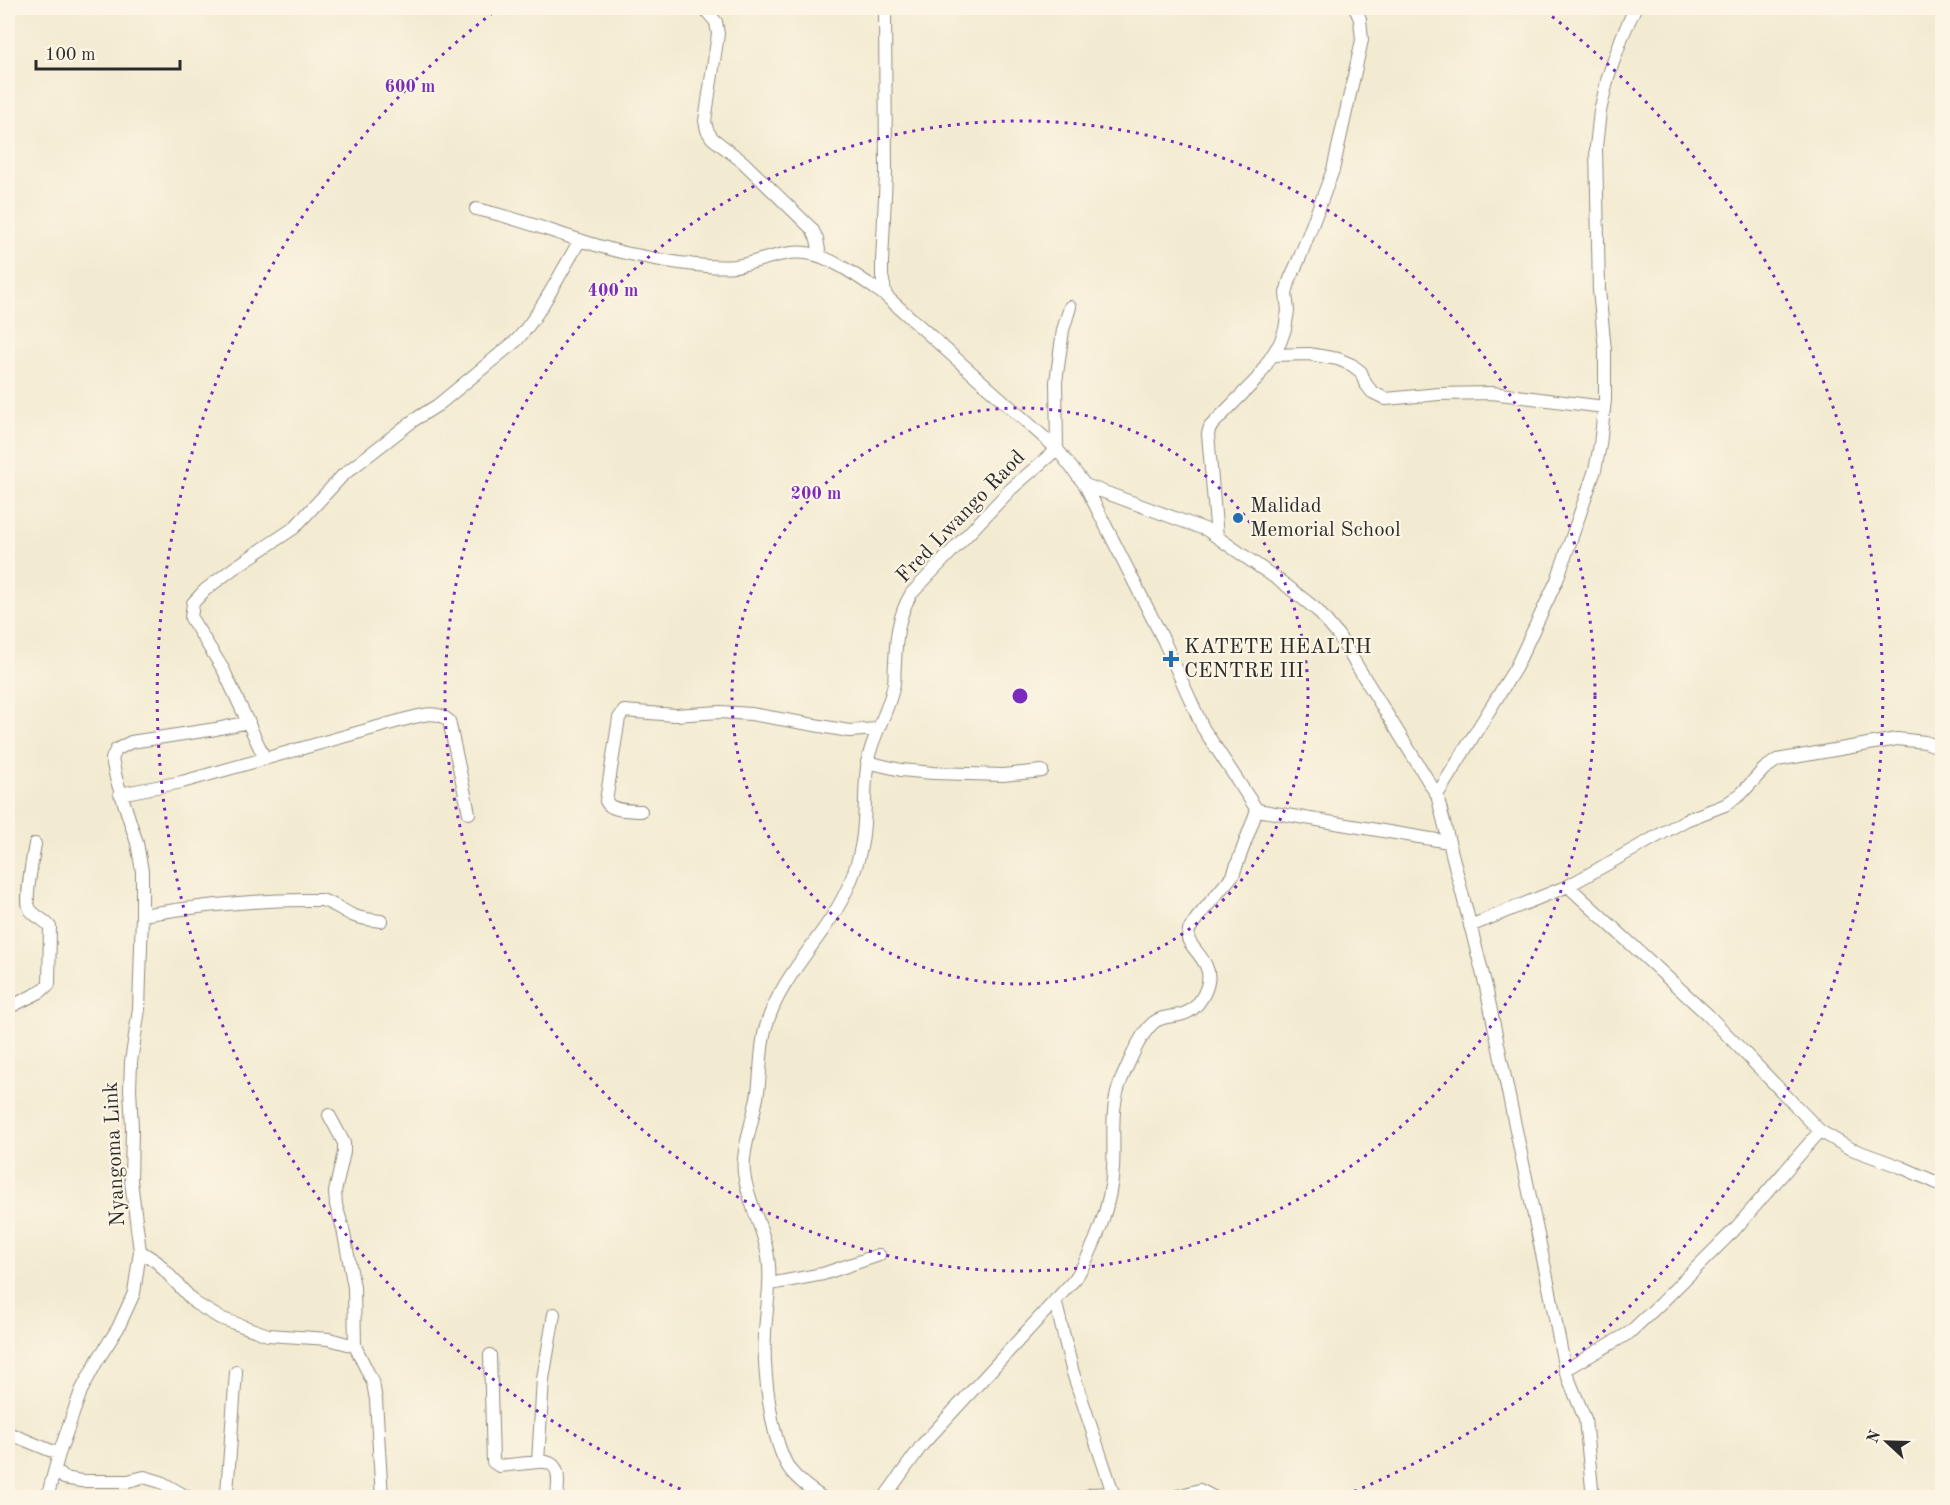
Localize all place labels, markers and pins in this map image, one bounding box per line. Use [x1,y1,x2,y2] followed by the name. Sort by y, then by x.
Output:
[1250,496,1401,541] place label: Malidad Memorial School
[1231,511,1245,525] marker: Malidad Memorial School
[1184,637,1372,682] place label: KATETE HEALTH CENTRE III
[1162,650,1180,668] marker: KATETE HEALTH CENTRE III
[1010,686,1030,706] centre of rings

